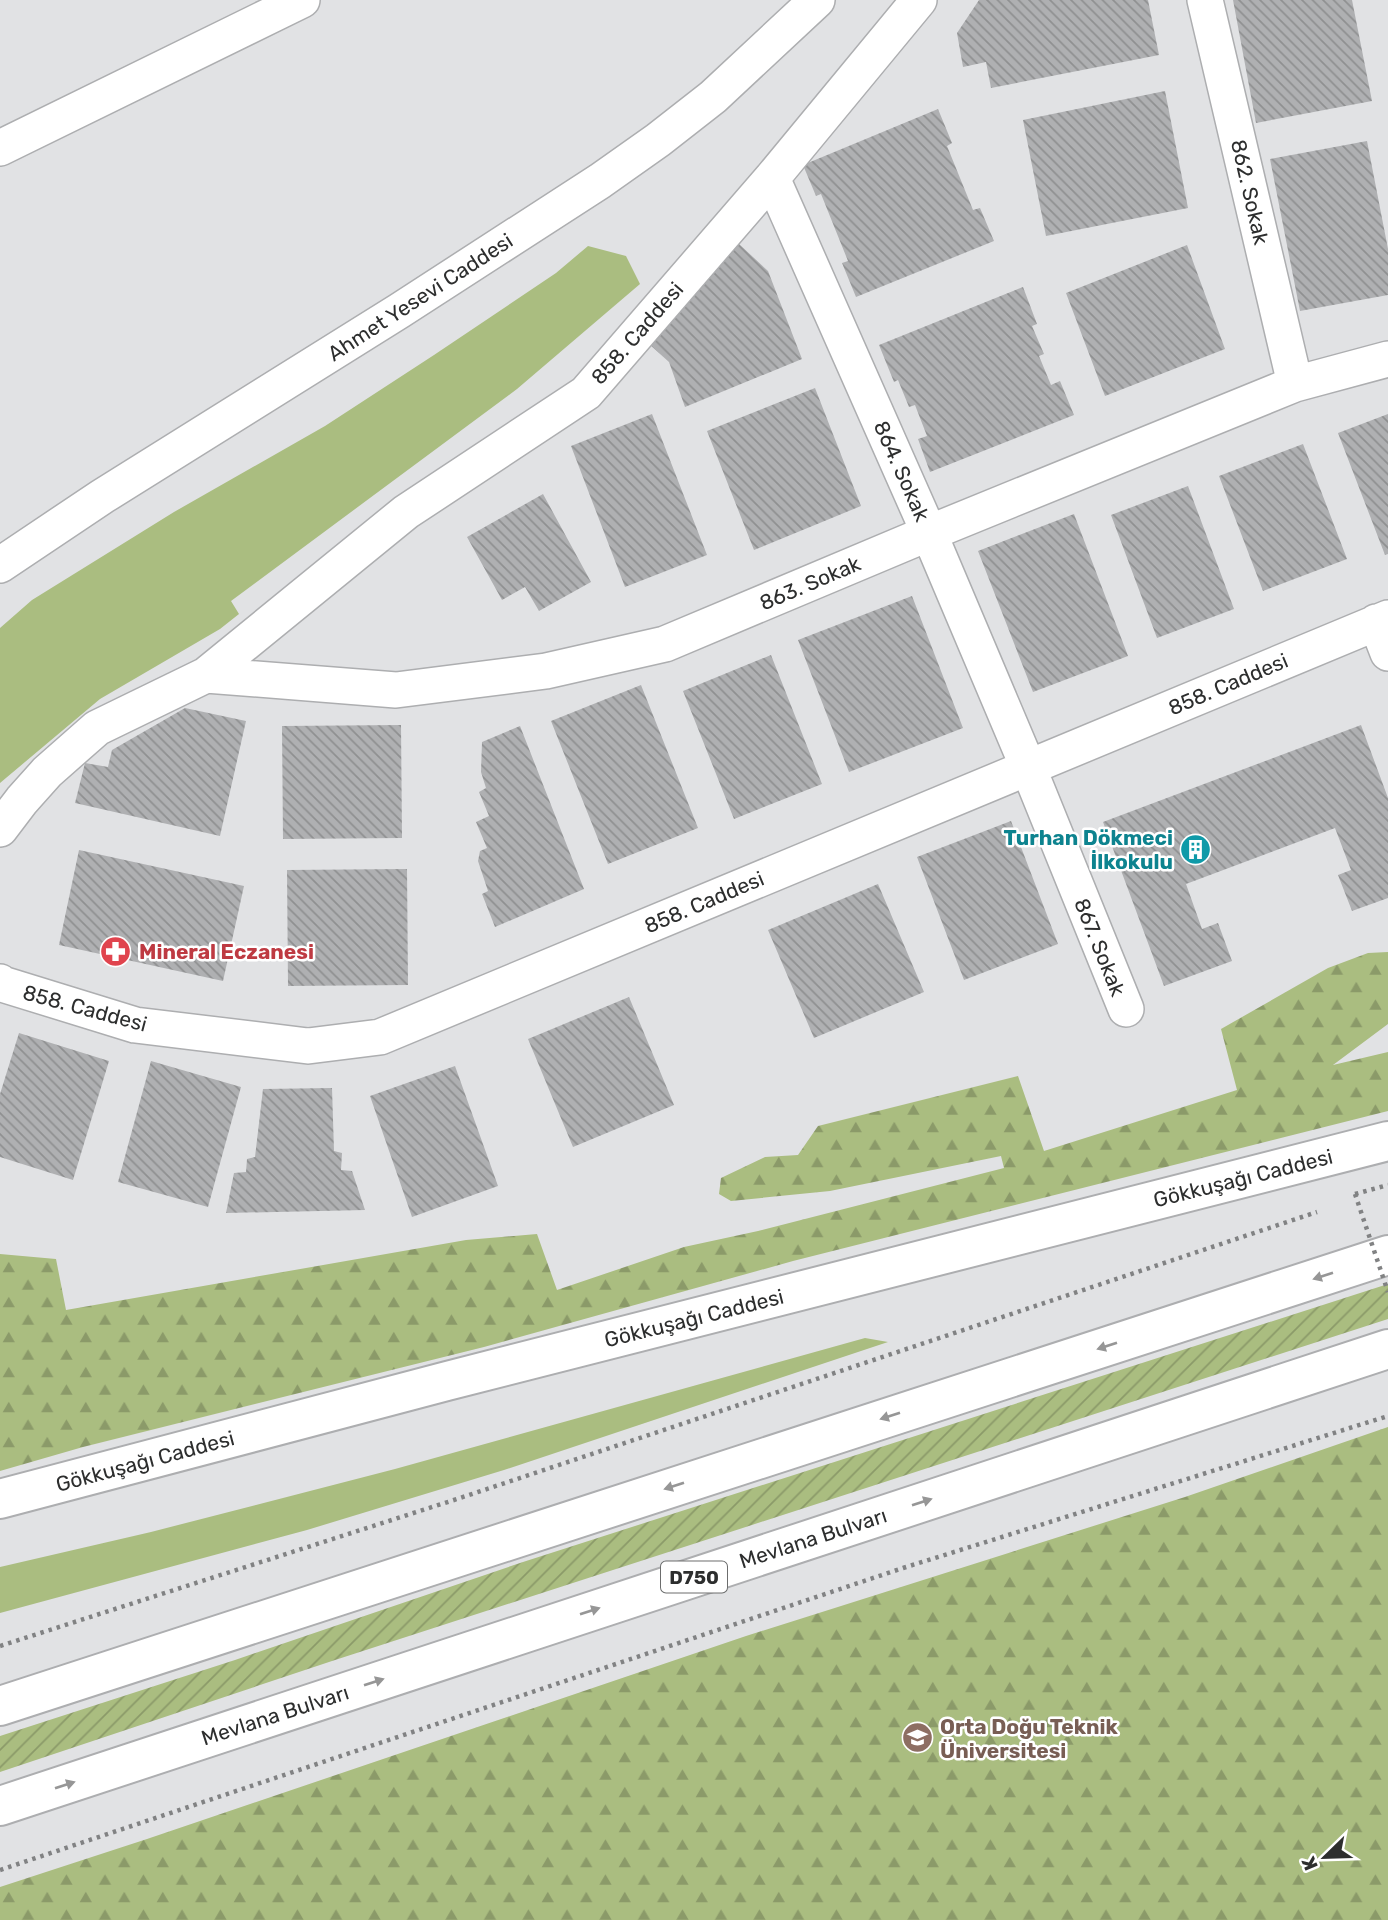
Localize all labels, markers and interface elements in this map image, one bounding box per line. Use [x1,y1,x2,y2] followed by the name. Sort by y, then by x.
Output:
[1226,137,1274,247] street label: 862. Sokak
[323,228,517,366] street label: Ahmet Yesevi Caddesi
[586,277,688,389] street label: 858. Caddesi
[869,417,935,525] street label: 864. Sokak
[756,550,864,615] street label: 863. Sokak
[1164,648,1292,720] street label: 858. Caddesi
[1004,825,1173,874] place label: Turhan Dökmeci İlkokulu
[1179,832,1213,866] building icon: Turhan Dökmeci İlkokulu
[640,866,768,938] street label: 858. Caddesi
[1069,894,1131,1000] street label: 867. Sokak
[99,934,133,968] pharmacy icon: Mineral Eczanesi
[139,939,314,964] place label: Mineral Eczanesi
[20,979,150,1037] street label: 858. Caddesi
[1151,1144,1335,1212] street label: Gökkuşağı Caddesi
[1312,1271,1333,1282] one-way arrow
[602,1284,786,1352] street label: Gökkuşağı Caddesi
[1096,1341,1117,1352] one-way arrow
[880,1412,901,1422] one-way arrow
[53,1425,237,1497] street label: Gökkuşağı Caddesi
[663,1482,684,1492] one-way arrow
[912,1496,933,1507] one-way arrow
[736,1502,890,1574] street label: Mevlana Bulvarı
[661,1562,727,1592] road number: D750
[579,1605,600,1616] one-way arrow
[363,1676,384,1687] one-way arrow
[198,1679,352,1751] street label: Mevlana Bulvarı
[940,1714,1118,1763] place label: Orta Doğu Teknik Üniversitesi
[900,1721,934,1755] school or university icon: Orta Doğu Teknik Üniversitesi
[54,1779,75,1790] one-way arrow
[1290,1822,1360,1892] north arrow
[1297,1853,1323,1874] text: K

